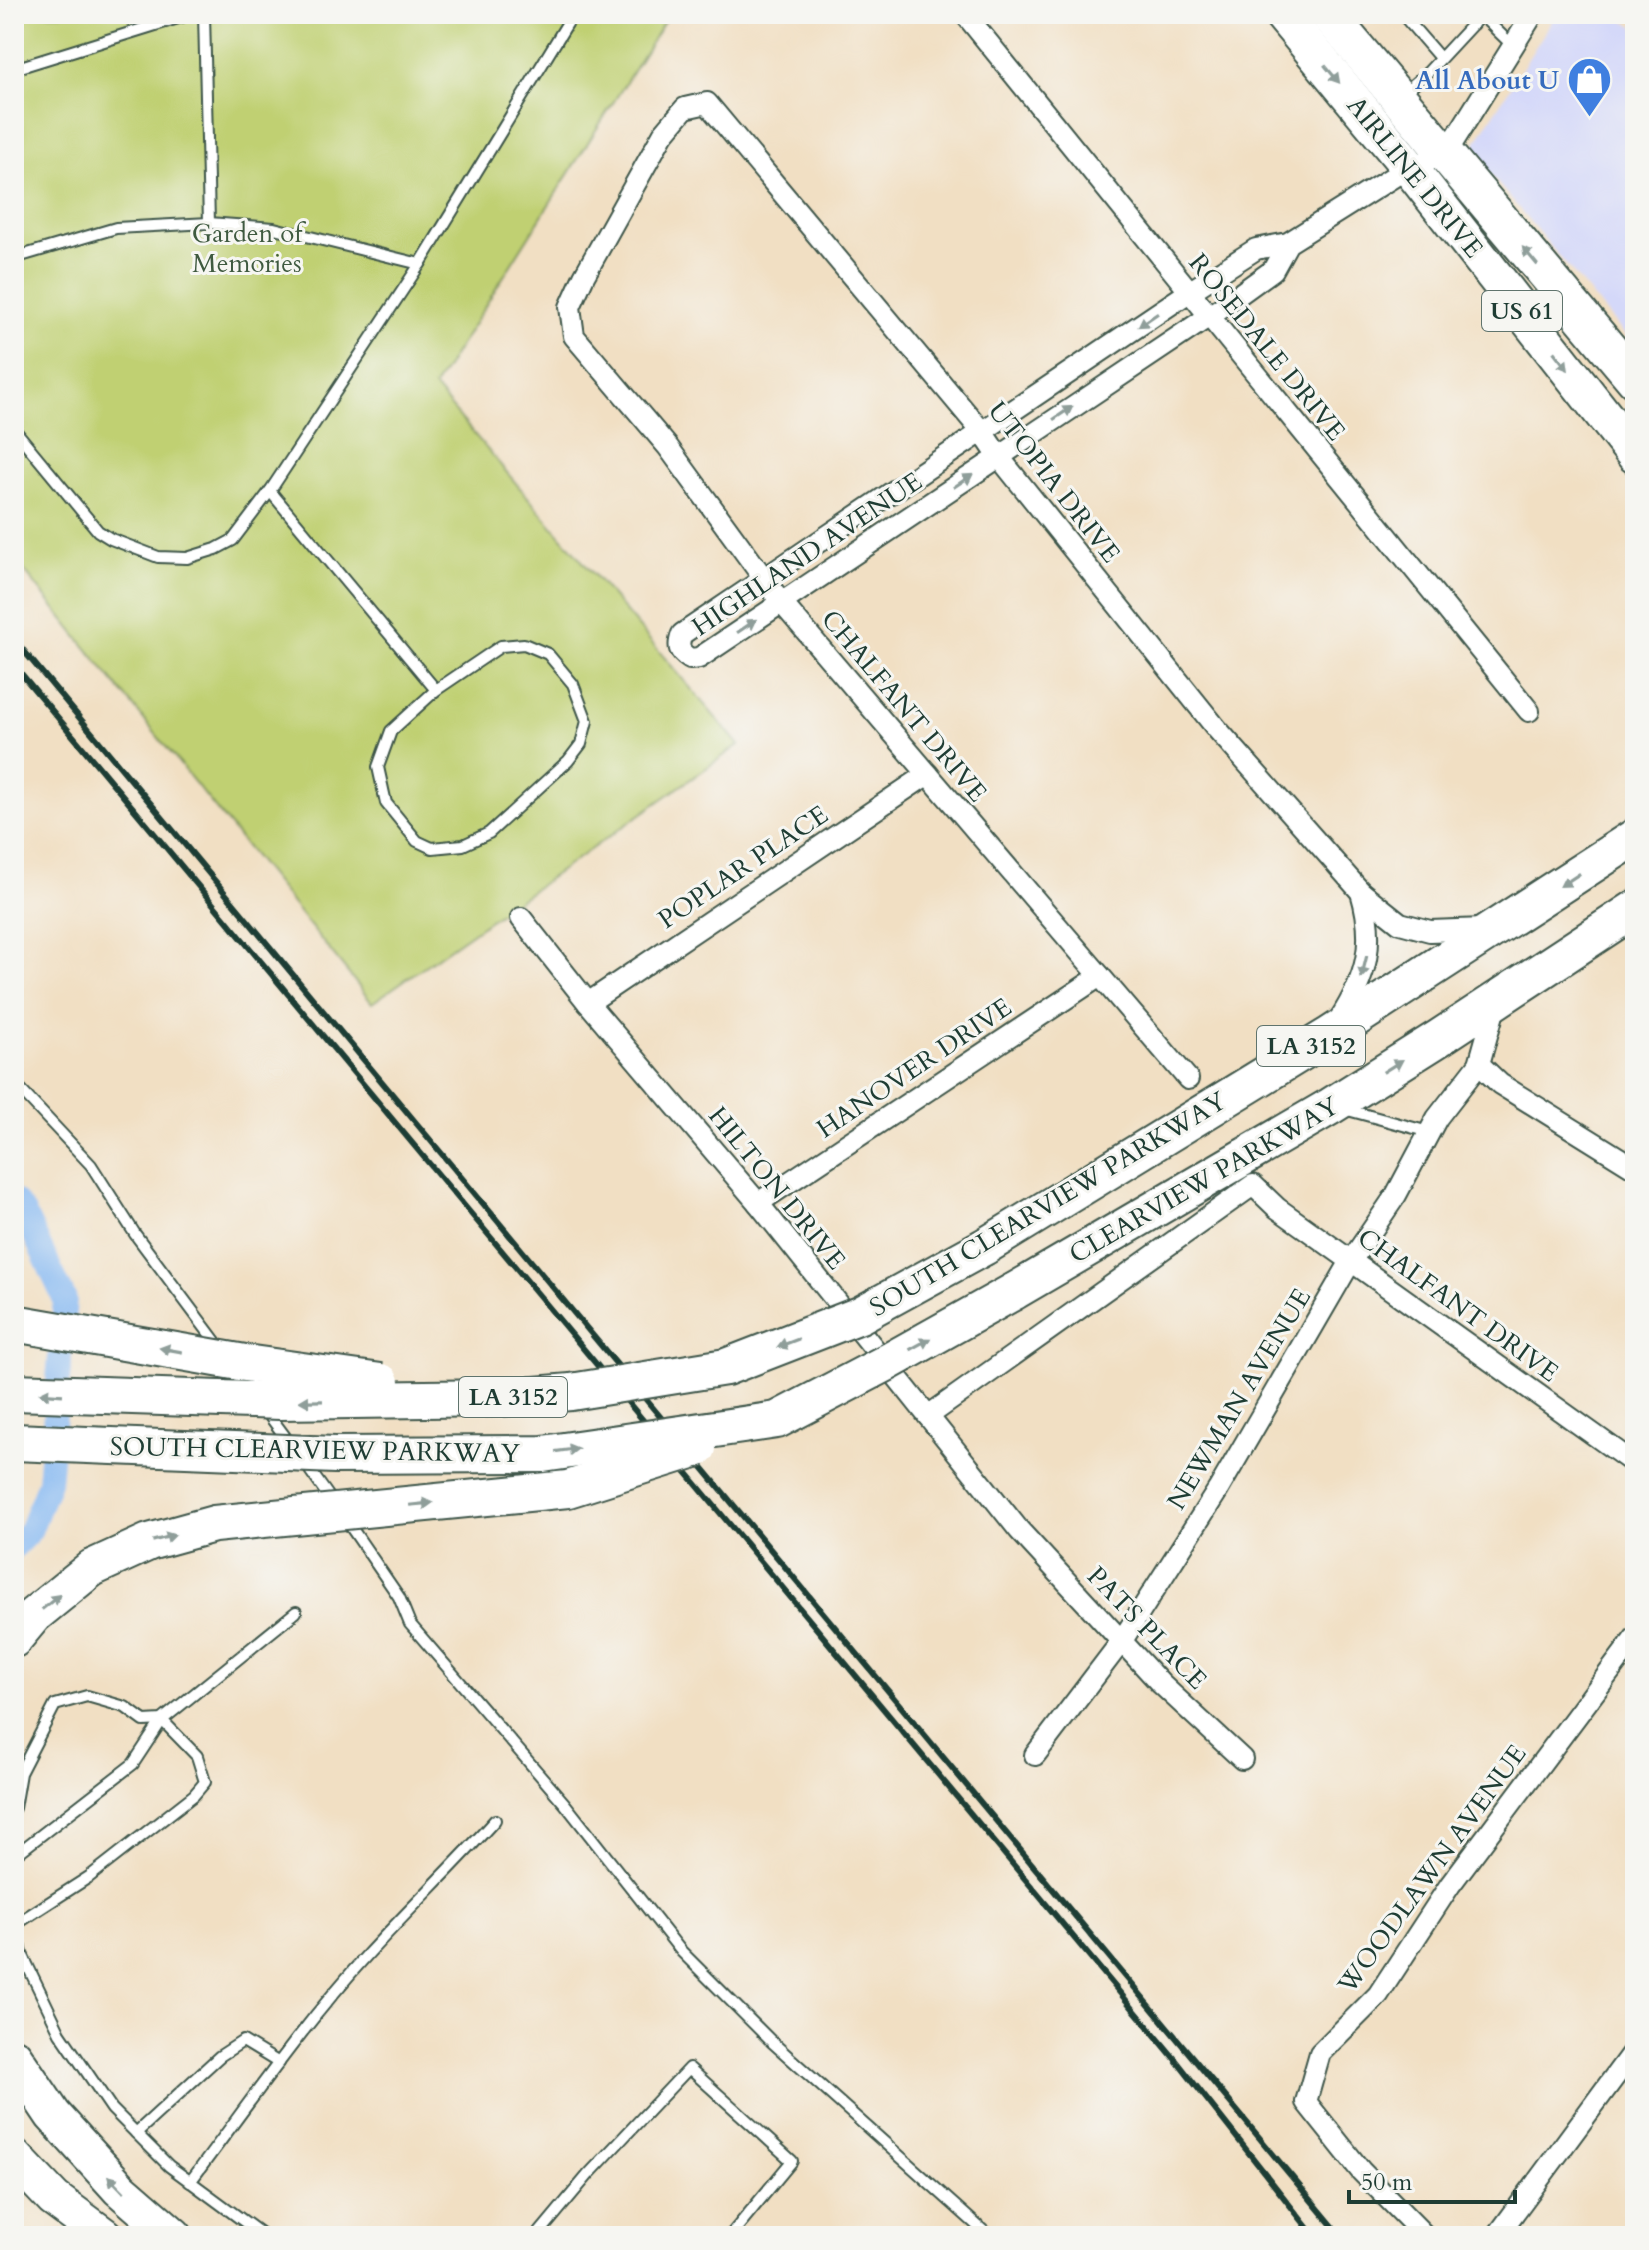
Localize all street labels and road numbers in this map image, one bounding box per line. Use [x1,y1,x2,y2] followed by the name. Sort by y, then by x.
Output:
[1339,89,1491,265] street label: AIRLINE DRIVE
[1181,246,1353,448] street label: ROSEDALE DRIVE
[1482,291,1562,331] road number: US 61
[980,394,1128,570] street label: UTOPIA DRIVE
[685,464,929,644] street label: HIGHLAND AVENUE
[813,603,995,809] street label: CHALFANT DRIVE
[651,797,835,937] street label: POPLAR PLACE
[810,990,1018,1146] street label: HANOVER DRIVE
[1257,1026,1365,1066] road number: LA 3152
[863,1083,1233,1325] street label: SOUTH CLEARVIEW PARKWAY
[1063,1088,1346,1272] street label: CLEARVIEW PARKWAY
[700,1099,854,1277] street label: HILTON DRIVE
[1350,1220,1566,1390] street label: CHALFANT DRIVE
[1159,1282,1319,1516] street label: NEWMAN AVENUE
[459,1377,567,1417] road number: LA 3152
[110,1429,521,1471] street label: SOUTH CLEARVIEW PARKWAY
[1079,1559,1215,1697] street label: PATS PLACE
[1329,1737,1534,2001] street label: WOODLAWN AVENUE

